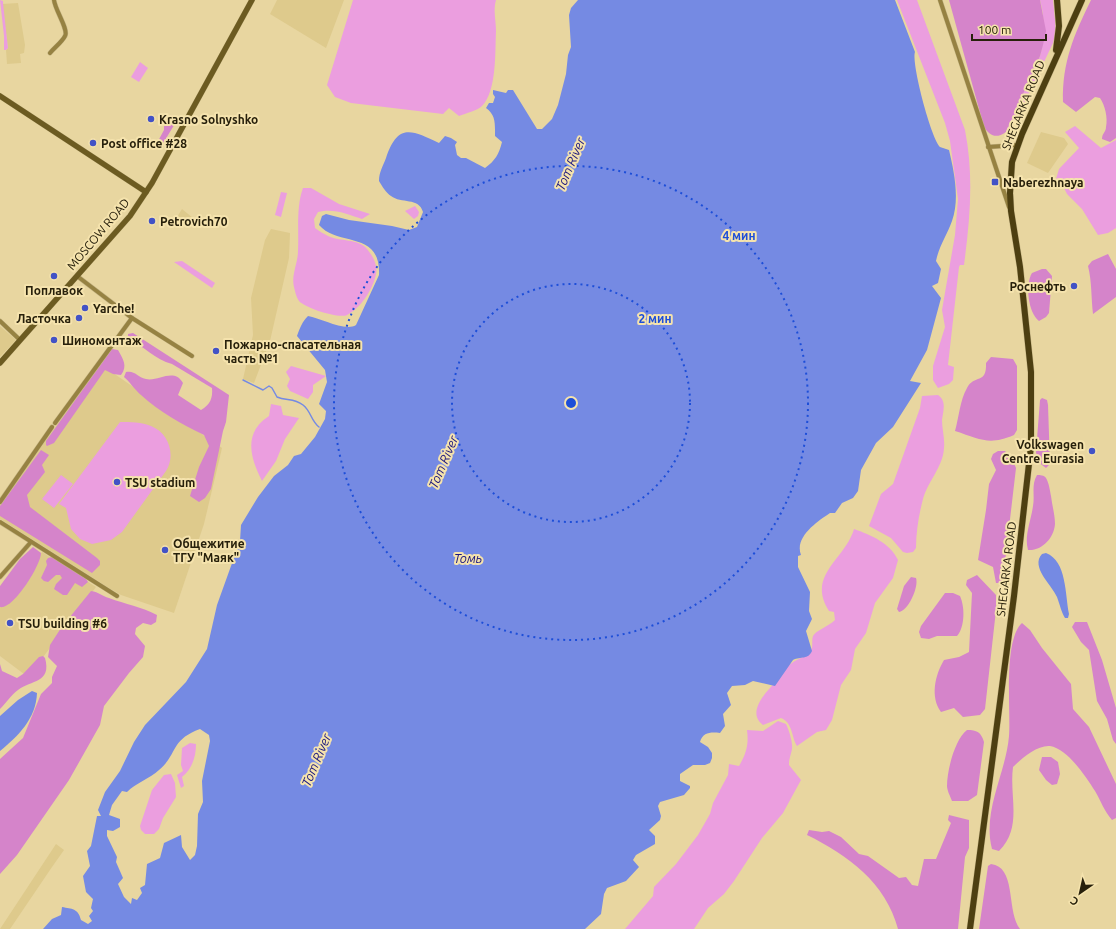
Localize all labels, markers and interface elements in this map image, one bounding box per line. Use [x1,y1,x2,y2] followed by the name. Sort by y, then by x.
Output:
[972,16,1046,42] scale bar
[978,23,1011,36] text: 100 m
[999,58,1047,152] street label: SHEGARKA ROAD
[159,113,258,126] place label: Krasno Solnyshko
[146,114,156,124] marker: Krasno Solnyshko
[553,135,588,192] water label: Tom River
[101,137,187,150] place label: Post office #28
[88,138,98,148] marker: Post office #28
[1003,176,1083,189] place label: Naberezhnaya
[990,177,1000,187] marker: Naberezhnaya
[64,196,132,272] street label: MOSCOW ROAD
[160,215,228,228] place label: Petrovich70
[147,216,157,226] marker: Petrovich70
[722,229,756,242] text: 4 мин
[49,271,59,281] marker: Поплавок
[1009,280,1066,293] place label: Роснефть
[1069,281,1079,291] marker: Роснефть
[25,284,83,297] place label: Поплавок
[93,302,135,315] place label: Yarche!
[80,303,90,313] marker: Yarche!
[16,312,71,325] place label: Ласточка
[638,312,672,325] text: 2 мин
[74,313,84,323] marker: Ласточка
[62,334,142,347] place label: Шиномонтаж
[49,335,59,345] marker: Шиномонтаж
[224,338,361,365] place label: Пожарно-спасательная часть №1
[211,346,221,356] marker: Пожарно-спасательная часть №1
[564,396,578,410] centre of rings
[426,433,461,490] water label: Tom River
[1002,438,1084,465] place label: Volkswagen Centre Eurasia
[1087,446,1097,456] marker: Volkswagen Centre Eurasia
[125,476,195,489] place label: TSU stadium
[112,477,122,487] marker: TSU stadium
[994,521,1018,617] street label: SHEGARKA ROAD
[173,537,245,564] place label: Общежитие ТГУ "Маяк"
[160,545,170,555] marker: Общежитие ТГУ "Маяк"
[454,551,482,565] water label: Томь
[18,617,107,630] place label: TSU building #6
[5,618,15,628] marker: TSU building #6
[299,731,334,788] water label: Tom River
[1060,873,1100,913] north arrow
[1068,894,1081,908] text: С

